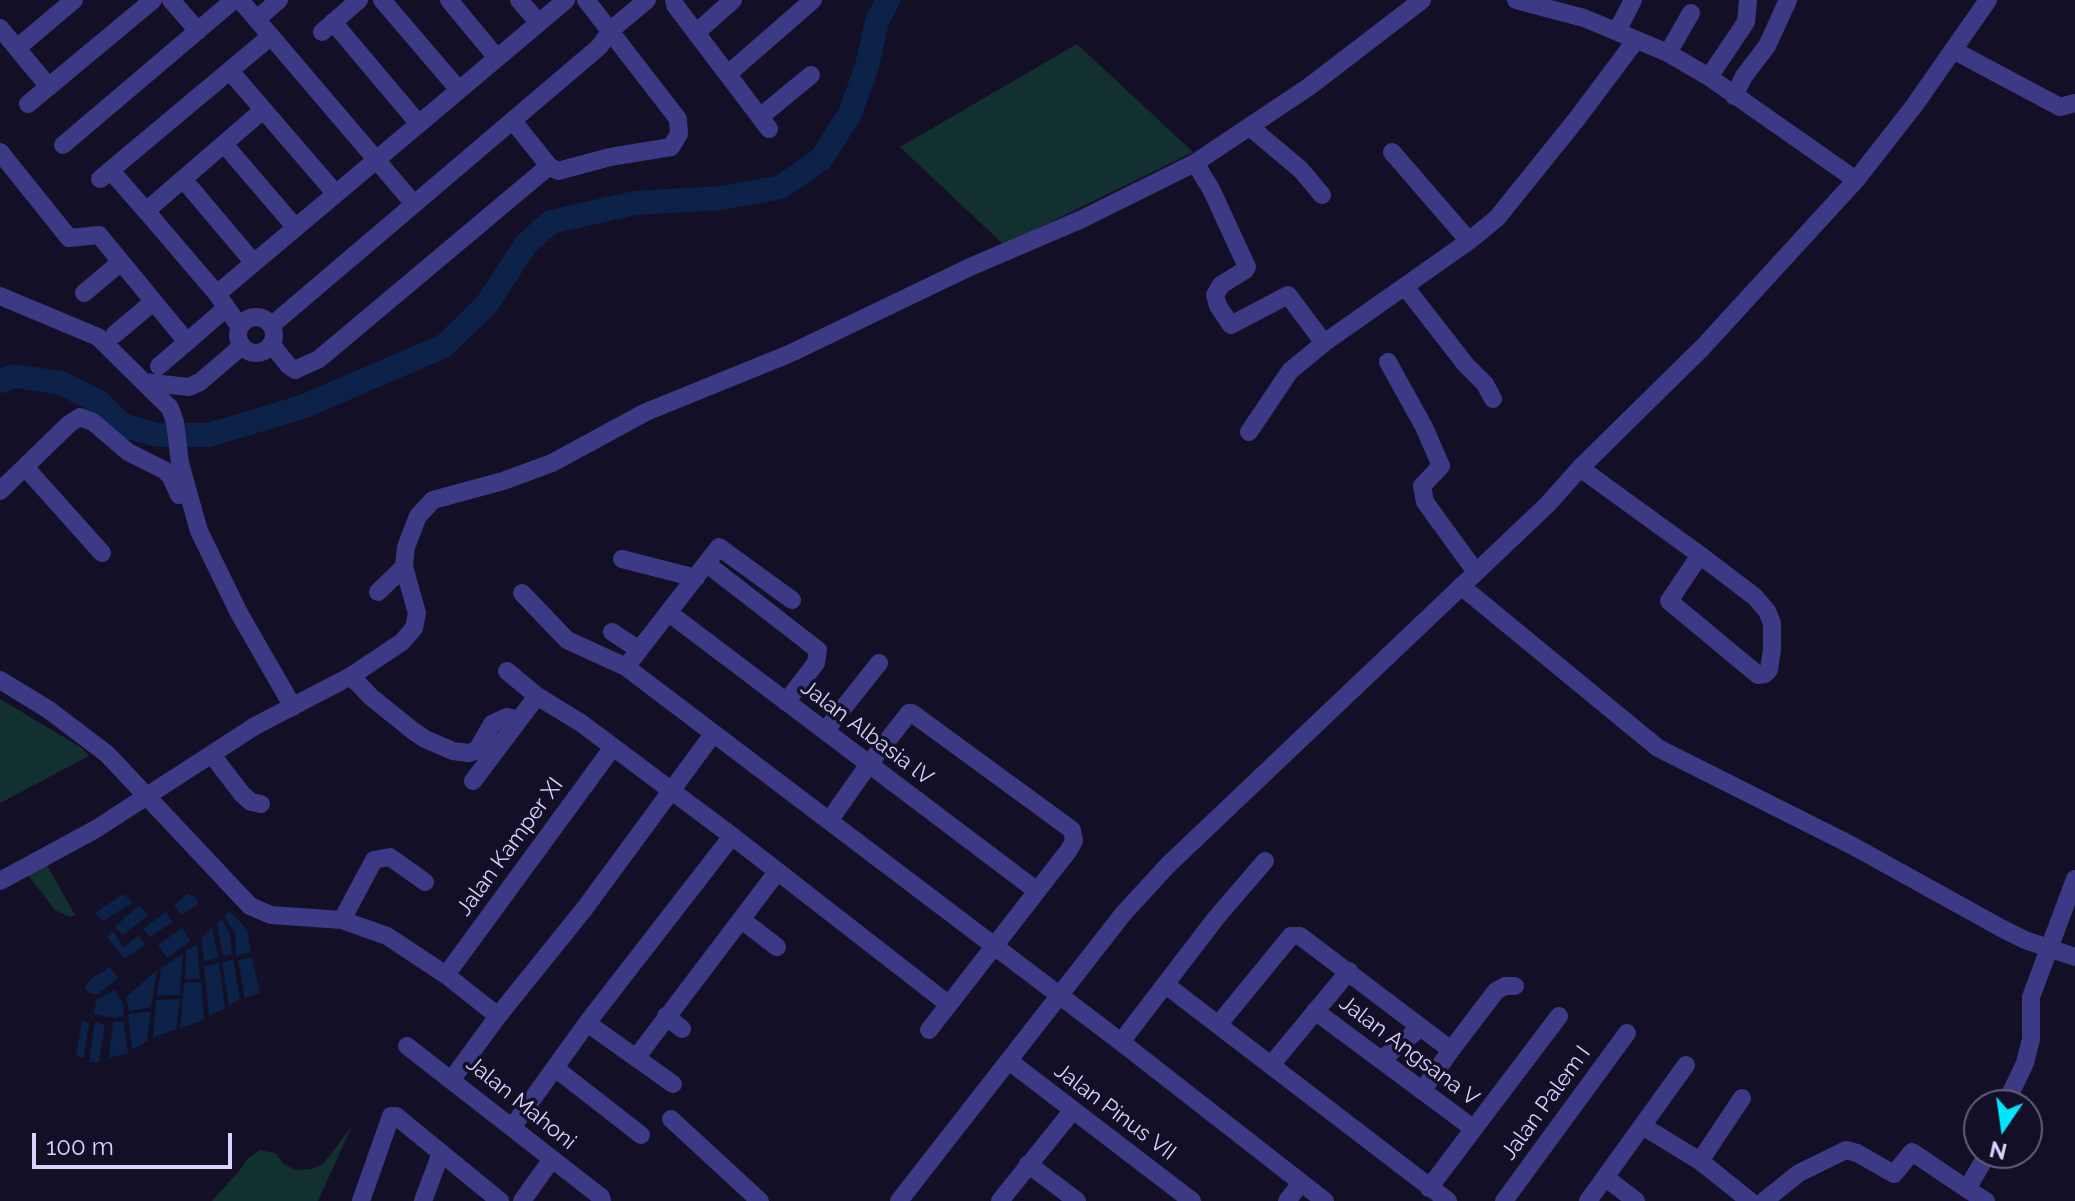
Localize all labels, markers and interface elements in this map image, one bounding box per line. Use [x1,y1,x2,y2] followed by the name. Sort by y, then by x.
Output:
[796,675,938,791] street label: Jalan Albasia lV
[451,773,569,921] street label: Jalan Kamper XI
[1334,990,1484,1112] street label: Jalan Angsana V
[1496,1041,1596,1165] street label: Jalan Palem I
[461,1051,581,1155] street label: Jalan Mahoni
[1049,1058,1181,1166] street label: Jalan Pinus VII
[1963,1089,2043,1169] north arrow
[36,1117,236,1167] scale bar
[46,1132,114,1161] text: 100 m
[1987,1136,2009,1165] text: N

